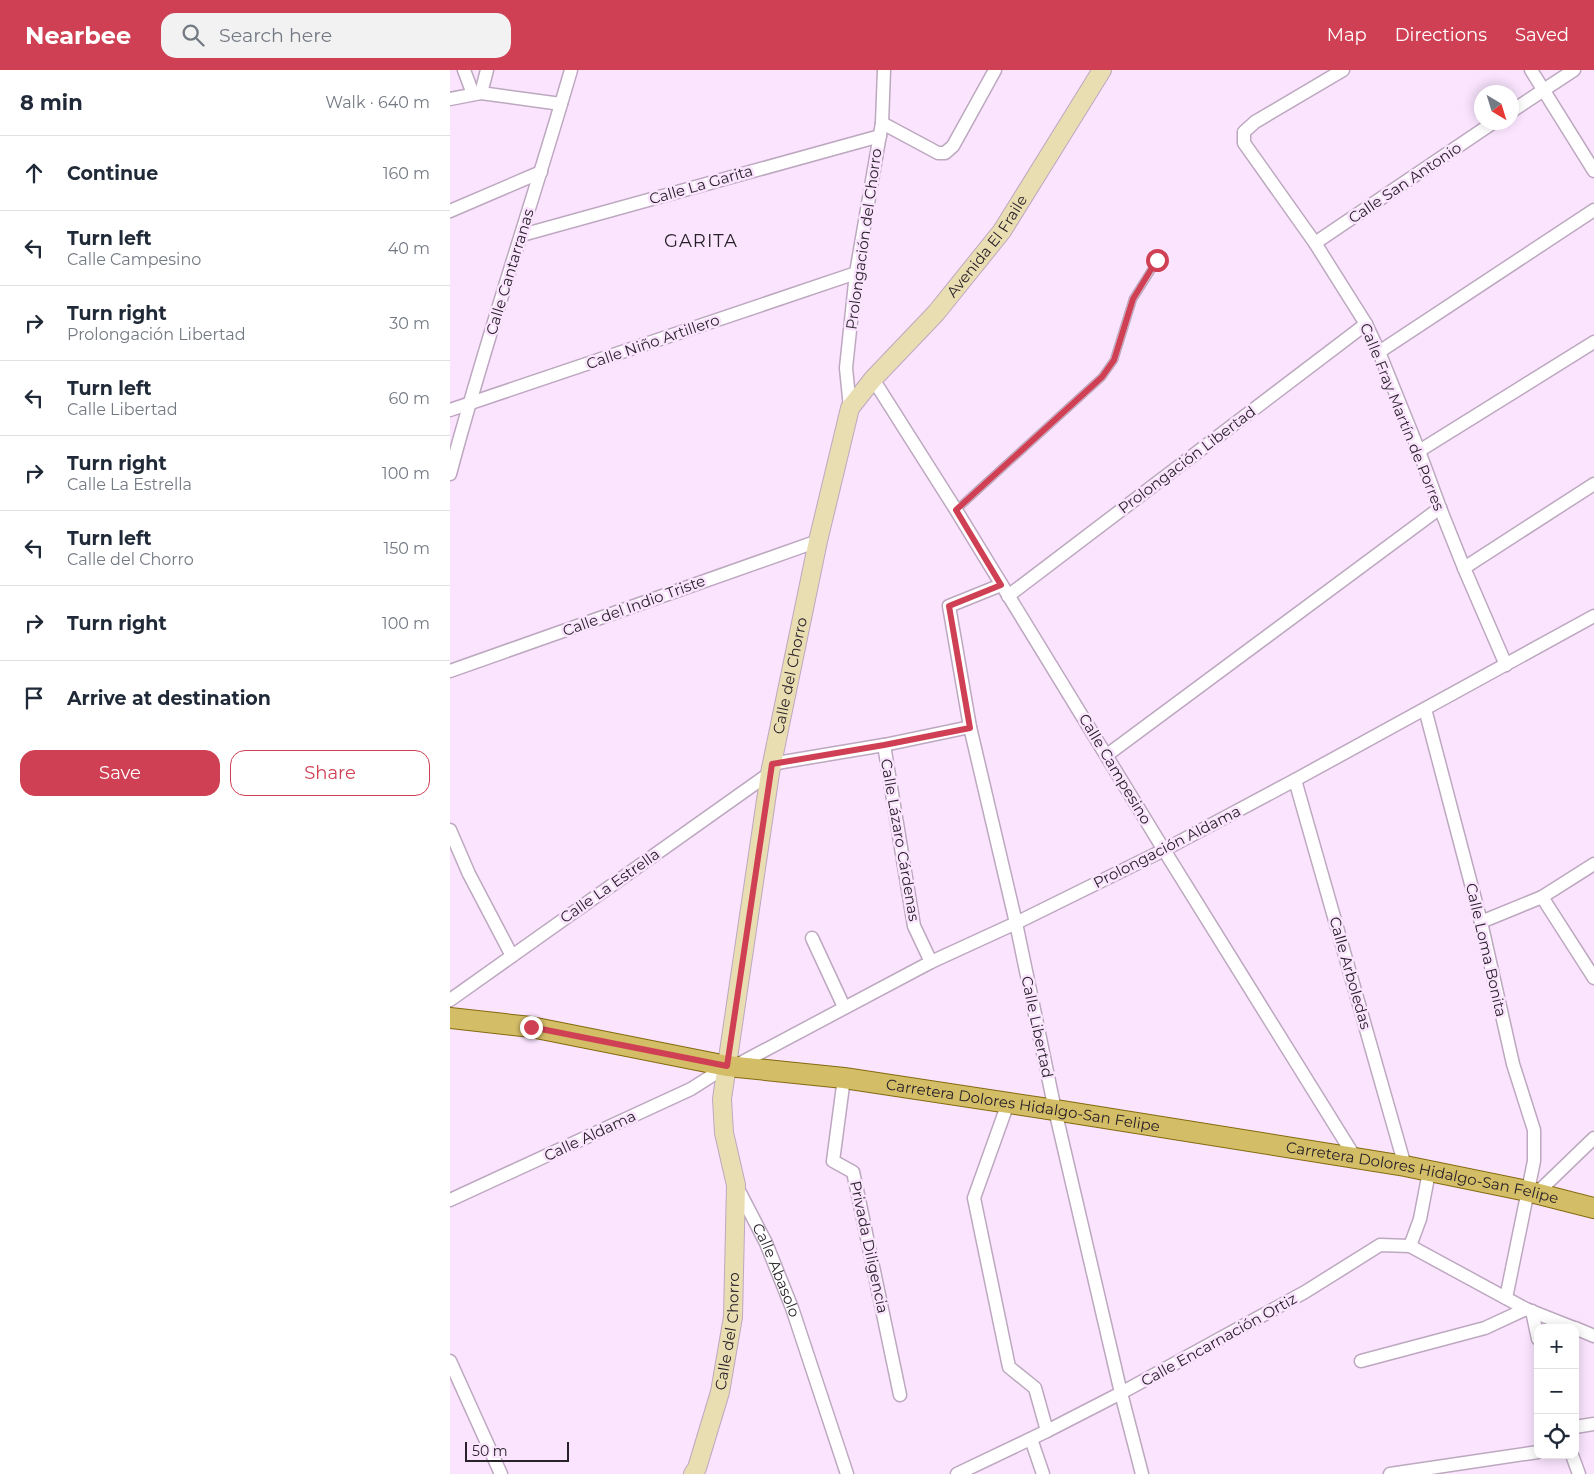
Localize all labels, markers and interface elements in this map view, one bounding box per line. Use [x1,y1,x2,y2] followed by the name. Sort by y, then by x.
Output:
[161,13,511,58] search box
[25,21,131,50] text: Nearbee
[179,21,207,49] icon: search
[219,24,332,47] text: Search here
[1327,24,1367,46] text: Map
[1395,24,1487,46] text: Directions
[1515,24,1569,46] text: Saved
[1474,85,1519,130] north arrow
[20,90,83,115] text: 8 min
[325,93,430,112] text: Walk · 640 m
[1345,138,1465,227] street label: Calle San Antonio
[841,147,886,331] street label: Prolongación del Chorro
[20,159,48,187] icon: ahead
[647,161,755,208] street label: Calle La Garita
[67,162,158,185] text: Continue
[383,164,430,183] text: 160 m
[942,191,1031,301] street label: Avenida El Fraile
[481,206,538,337] street label: Calle Cantarranas
[67,227,152,250] text: Turn left
[664,230,738,252] district label: GARITA
[20,234,48,262] icon: left
[388,239,430,258] text: 40 m
[1146,249,1169,272] route start
[67,250,201,269] text: Calle Campesino
[67,302,167,325] text: Turn right
[20,309,48,337] icon: right
[584,310,722,373] street label: Calle Niño Artillero
[389,314,430,333] text: 30 m
[1356,320,1449,513] street label: Calle Fray Martín de Porres
[67,325,246,344] text: Prolongación Libertad
[67,377,152,400] text: Turn left
[20,384,48,412] icon: left
[388,389,430,408] text: 60 m
[67,400,178,419] text: Calle Libertad
[1114,402,1259,518] street label: Prolongación Libertad
[67,452,167,475] text: Turn right
[20,459,48,487] icon: right
[382,464,430,483] text: 100 m
[67,475,192,494] text: Calle La Estrella
[67,527,152,550] text: Turn left
[20,534,48,562] icon: left
[383,539,430,558] text: 150 m
[67,550,194,569] text: Calle del Chorro
[560,571,708,640] street label: Calle del Indio Triste
[20,609,48,637] icon: right
[67,612,167,635] text: Turn right
[382,614,430,633] text: 100 m
[768,615,811,736] street label: Calle del Chorro
[20,684,48,712] icon: arrive
[67,687,271,710] text: Arrive at destination
[1075,710,1156,828] street label: Calle Campesino
[20,750,220,796] button: Save
[230,750,430,796] button: Share
[877,757,924,923] street label: Calle Lázaro Cárdenas
[1090,801,1244,892] street label: Prolongación Aldama
[556,844,663,927] street label: Calle La Estrella
[1462,881,1511,1019] street label: Calle Loma Bonita
[1325,914,1376,1031] street label: Calle Arboledas
[1017,974,1058,1080] street label: Calle Libertad
[520,1016,543,1039] route end
[885,1074,1161,1136] street label: Carretera Dolores Hidalgo-San Felipe
[541,1106,639,1165] street label: Calle Aldama
[1285,1137,1561,1208] street label: Carretera Dolores Hidalgo-San Felipe
[846,1179,893,1315] street label: Privada Diligencia
[748,1220,804,1320] street label: Calle Abasolo
[710,1272,743,1392] street label: Calle del Chorro
[1138,1289,1300,1390] street label: Calle Encarnación Ortiz
[1534,1324,1579,1459] map controls
[1534,1324,1579,1369] button: +
[1534,1369,1579,1414] button: −
[1534,1414,1579,1459] button: locate
[465,1439,569,1462] scale bar
[472,1442,508,1460] text: 50 m

